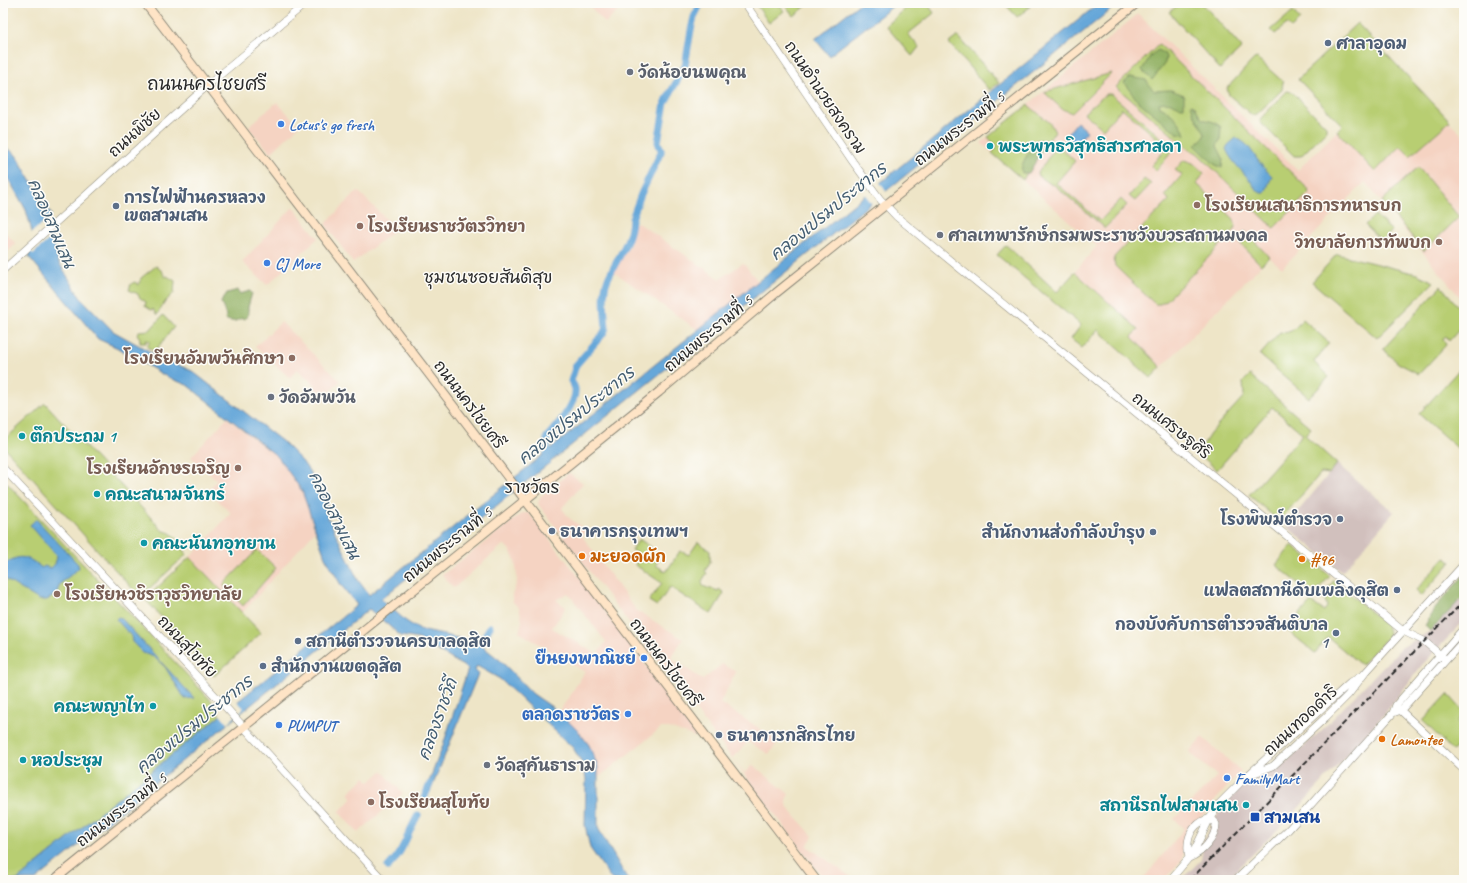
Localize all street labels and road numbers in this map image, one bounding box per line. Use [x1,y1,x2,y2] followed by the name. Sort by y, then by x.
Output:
[780,37,871,158] street label: ถนนอำนวยสงคราม
[907,82,1010,170] street label: ถนนพระรามที่ 5
[103,103,165,162] street label: ถนนพิชัย
[656,286,758,377] street label: ถนนพระรามที่ 5
[429,355,511,453] street label: ถนนนครไชยศรี
[1127,387,1215,464] street label: ถนนเศรษฐศิริ
[395,497,497,587] street label: ถนนพระรามที่ 5
[152,610,223,684] street label: ถนนสุโขทัย
[625,613,707,711] street label: ถนนนครไชยศรี
[1259,681,1342,760] street label: ถนนเทอดดำริ
[69,763,172,851] street label: ถนนพระรามที่ 5

